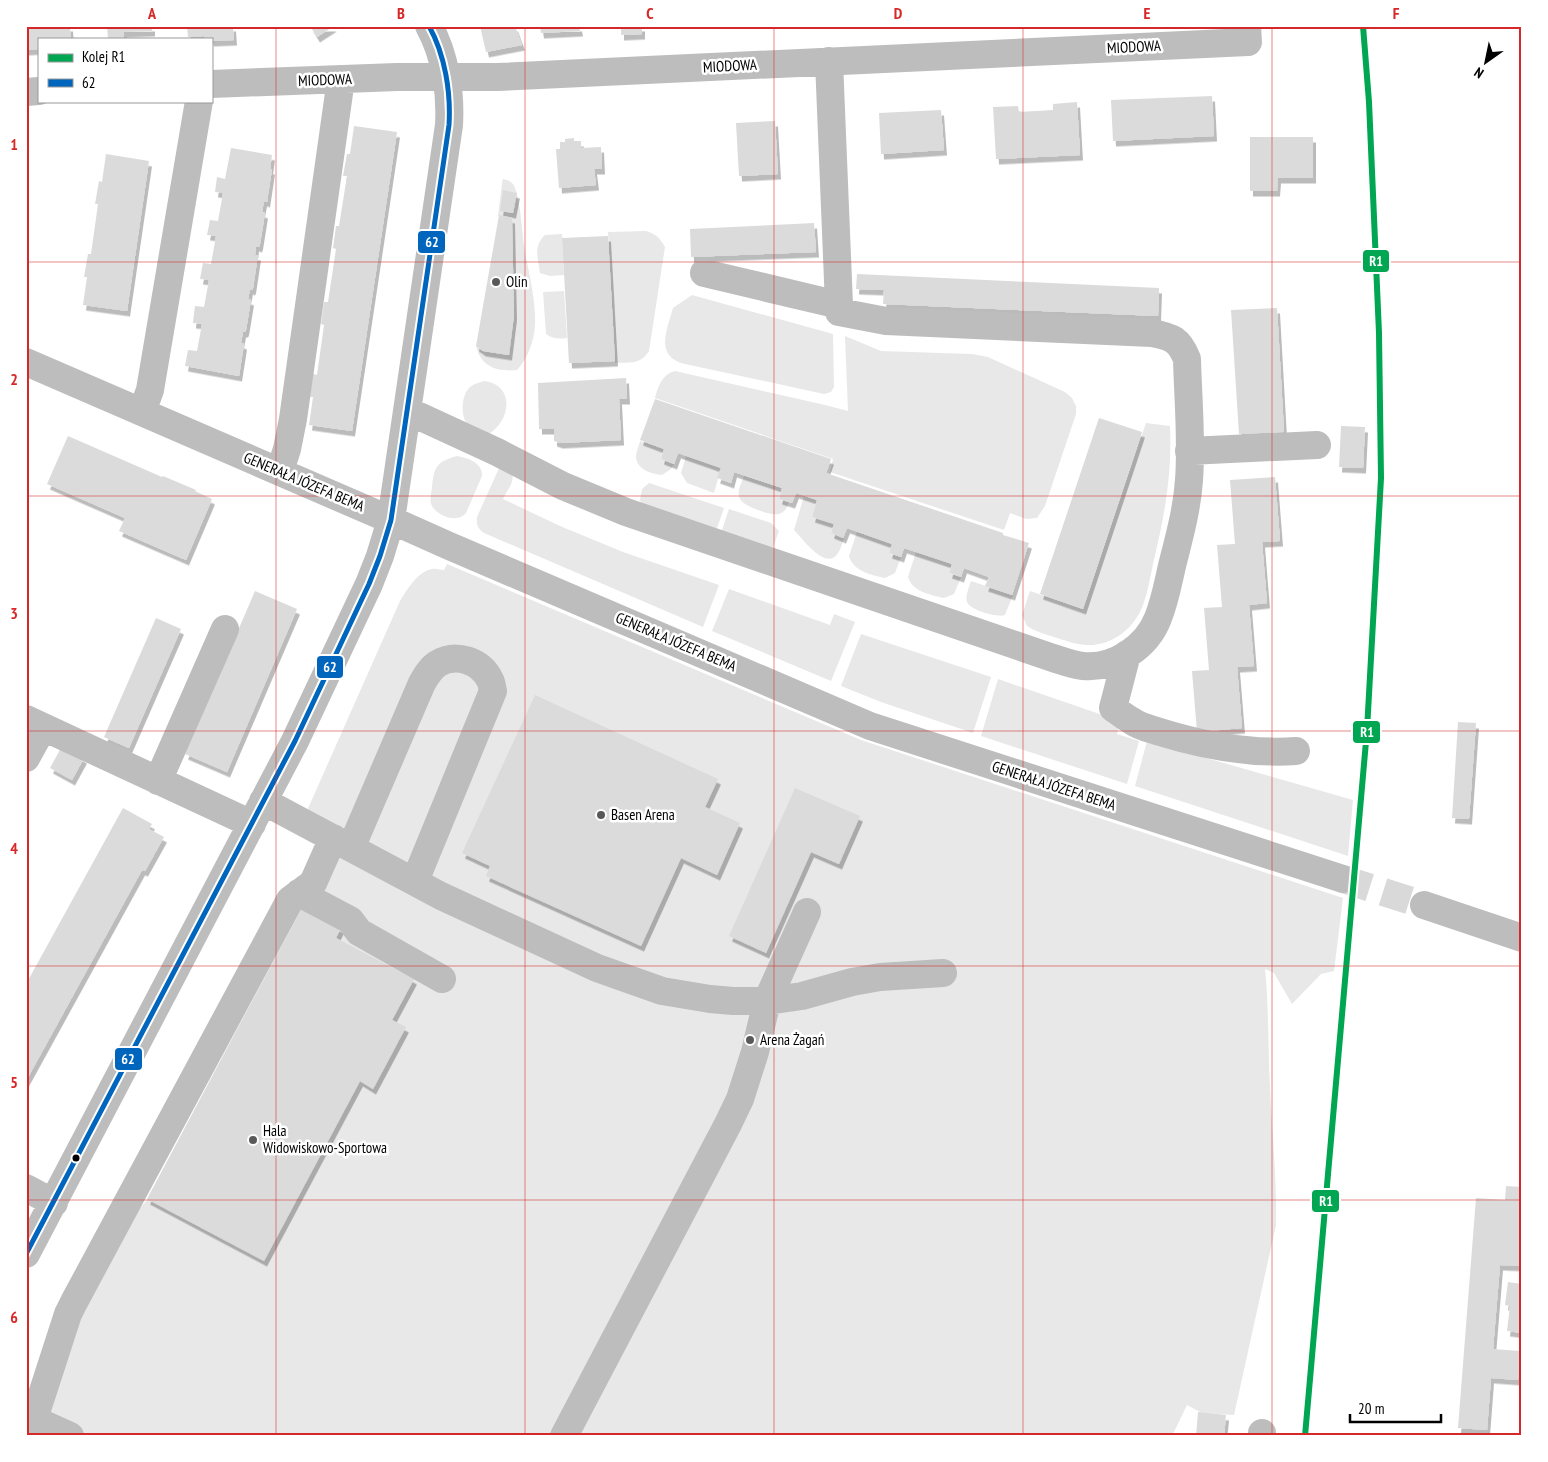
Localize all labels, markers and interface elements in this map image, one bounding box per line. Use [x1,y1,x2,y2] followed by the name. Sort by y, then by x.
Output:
[147,3,157,23] text: A
[397,3,405,23] text: B
[646,3,654,23] text: C
[894,3,903,23] text: D
[1144,3,1151,23] text: E
[1393,3,1400,23] text: F
[1107,36,1162,57] street label: MIODOWA
[38,38,212,102] legend
[1460,38,1510,88] north arrow
[82,47,125,66] text: Kolej R1
[703,55,758,76] street label: MIODOWA
[1471,63,1487,83] text: N
[298,69,353,90] street label: MIODOWA
[82,73,96,92] text: 62
[10,134,18,154] text: 1
[417,230,446,254] line badge: 62
[425,233,439,251] text: 62
[1362,249,1390,273] line badge: R1
[1369,252,1383,270] text: R1
[506,272,528,291] place label: Olin
[490,276,502,288] marker: Olin
[10,369,18,389] text: 2
[241,448,368,516] street label: GENERAŁA JÓZEFA BEMA
[10,603,18,623] text: 3
[613,608,740,676] street label: GENERAŁA JÓZEFA BEMA
[316,655,344,679] line badge: 62
[323,658,337,676] text: 62
[1352,720,1381,744] line badge: R1
[1360,723,1374,741] text: R1
[990,757,1119,815] street label: GENERAŁA JÓZEFA BEMA
[611,805,675,824] place label: Basen Arena
[595,809,607,821] marker: Basen Arena
[10,838,18,858] text: 4
[760,1030,824,1049] place label: Arena Żagań
[744,1034,756,1046] marker: Arena Żagań
[114,1047,143,1071] line badge: 62
[121,1050,135,1068] text: 62
[10,1072,18,1092] text: 5
[263,1121,387,1157] place label: Hala Widowiskowo-Sportowa
[247,1134,259,1146] marker: Hala Widowiskowo-Sportowa
[71,1153,81,1163] unlabelled marker
[1311,1189,1340,1213] line badge: R1
[1319,1192,1333,1210] text: R1
[10,1307,18,1327] text: 6
[1350,1392,1442,1424] scale bar
[1358,1399,1384,1418] text: 20 m

